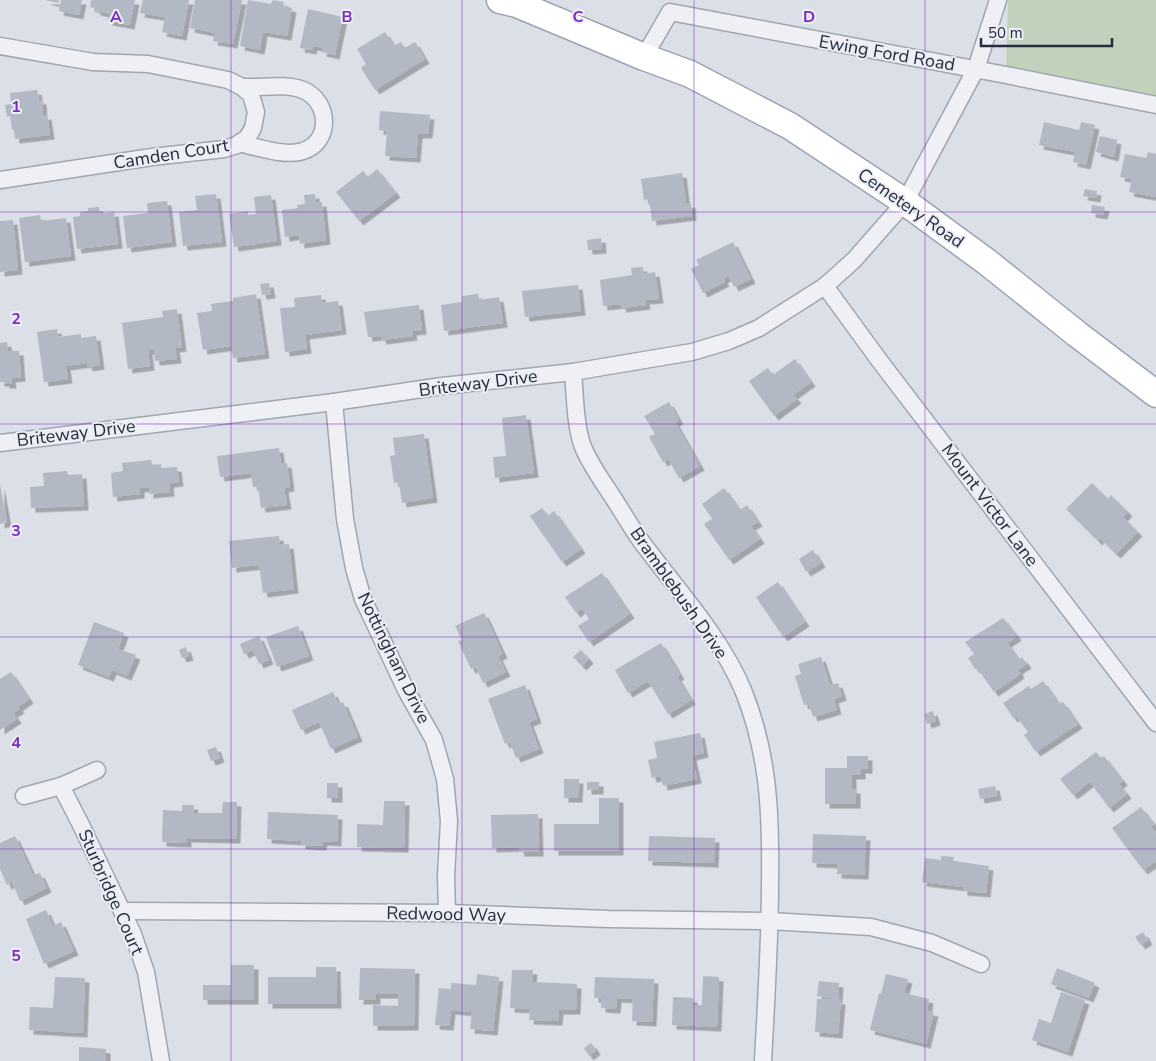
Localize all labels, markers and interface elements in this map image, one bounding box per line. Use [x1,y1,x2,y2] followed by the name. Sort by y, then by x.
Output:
[110,6,122,28] text: A
[341,6,353,28] text: B
[573,6,584,28] text: C
[803,6,815,28] text: D
[981,15,1112,47] scale bar
[988,23,1023,43] text: 50 m
[817,29,957,77] street label: Ewing Ford Road
[11,96,21,118] text: 1
[112,133,231,175] street label: Camden Court
[853,162,969,254] street label: Cemetery Road
[11,308,21,330] text: 2
[417,364,539,402] street label: Briteway Drive
[15,414,137,452] street label: Briteway Drive
[936,439,1044,571] street label: Mount Victor Lane
[11,520,21,542] text: 3
[625,522,733,664] street label: Bramblebush Drive
[352,588,436,728] street label: Nottingham Drive
[11,732,21,754] text: 4
[73,825,150,959] street label: Sturbridge Court
[386,901,507,927] street label: Redwood Way
[11,945,21,967] text: 5

